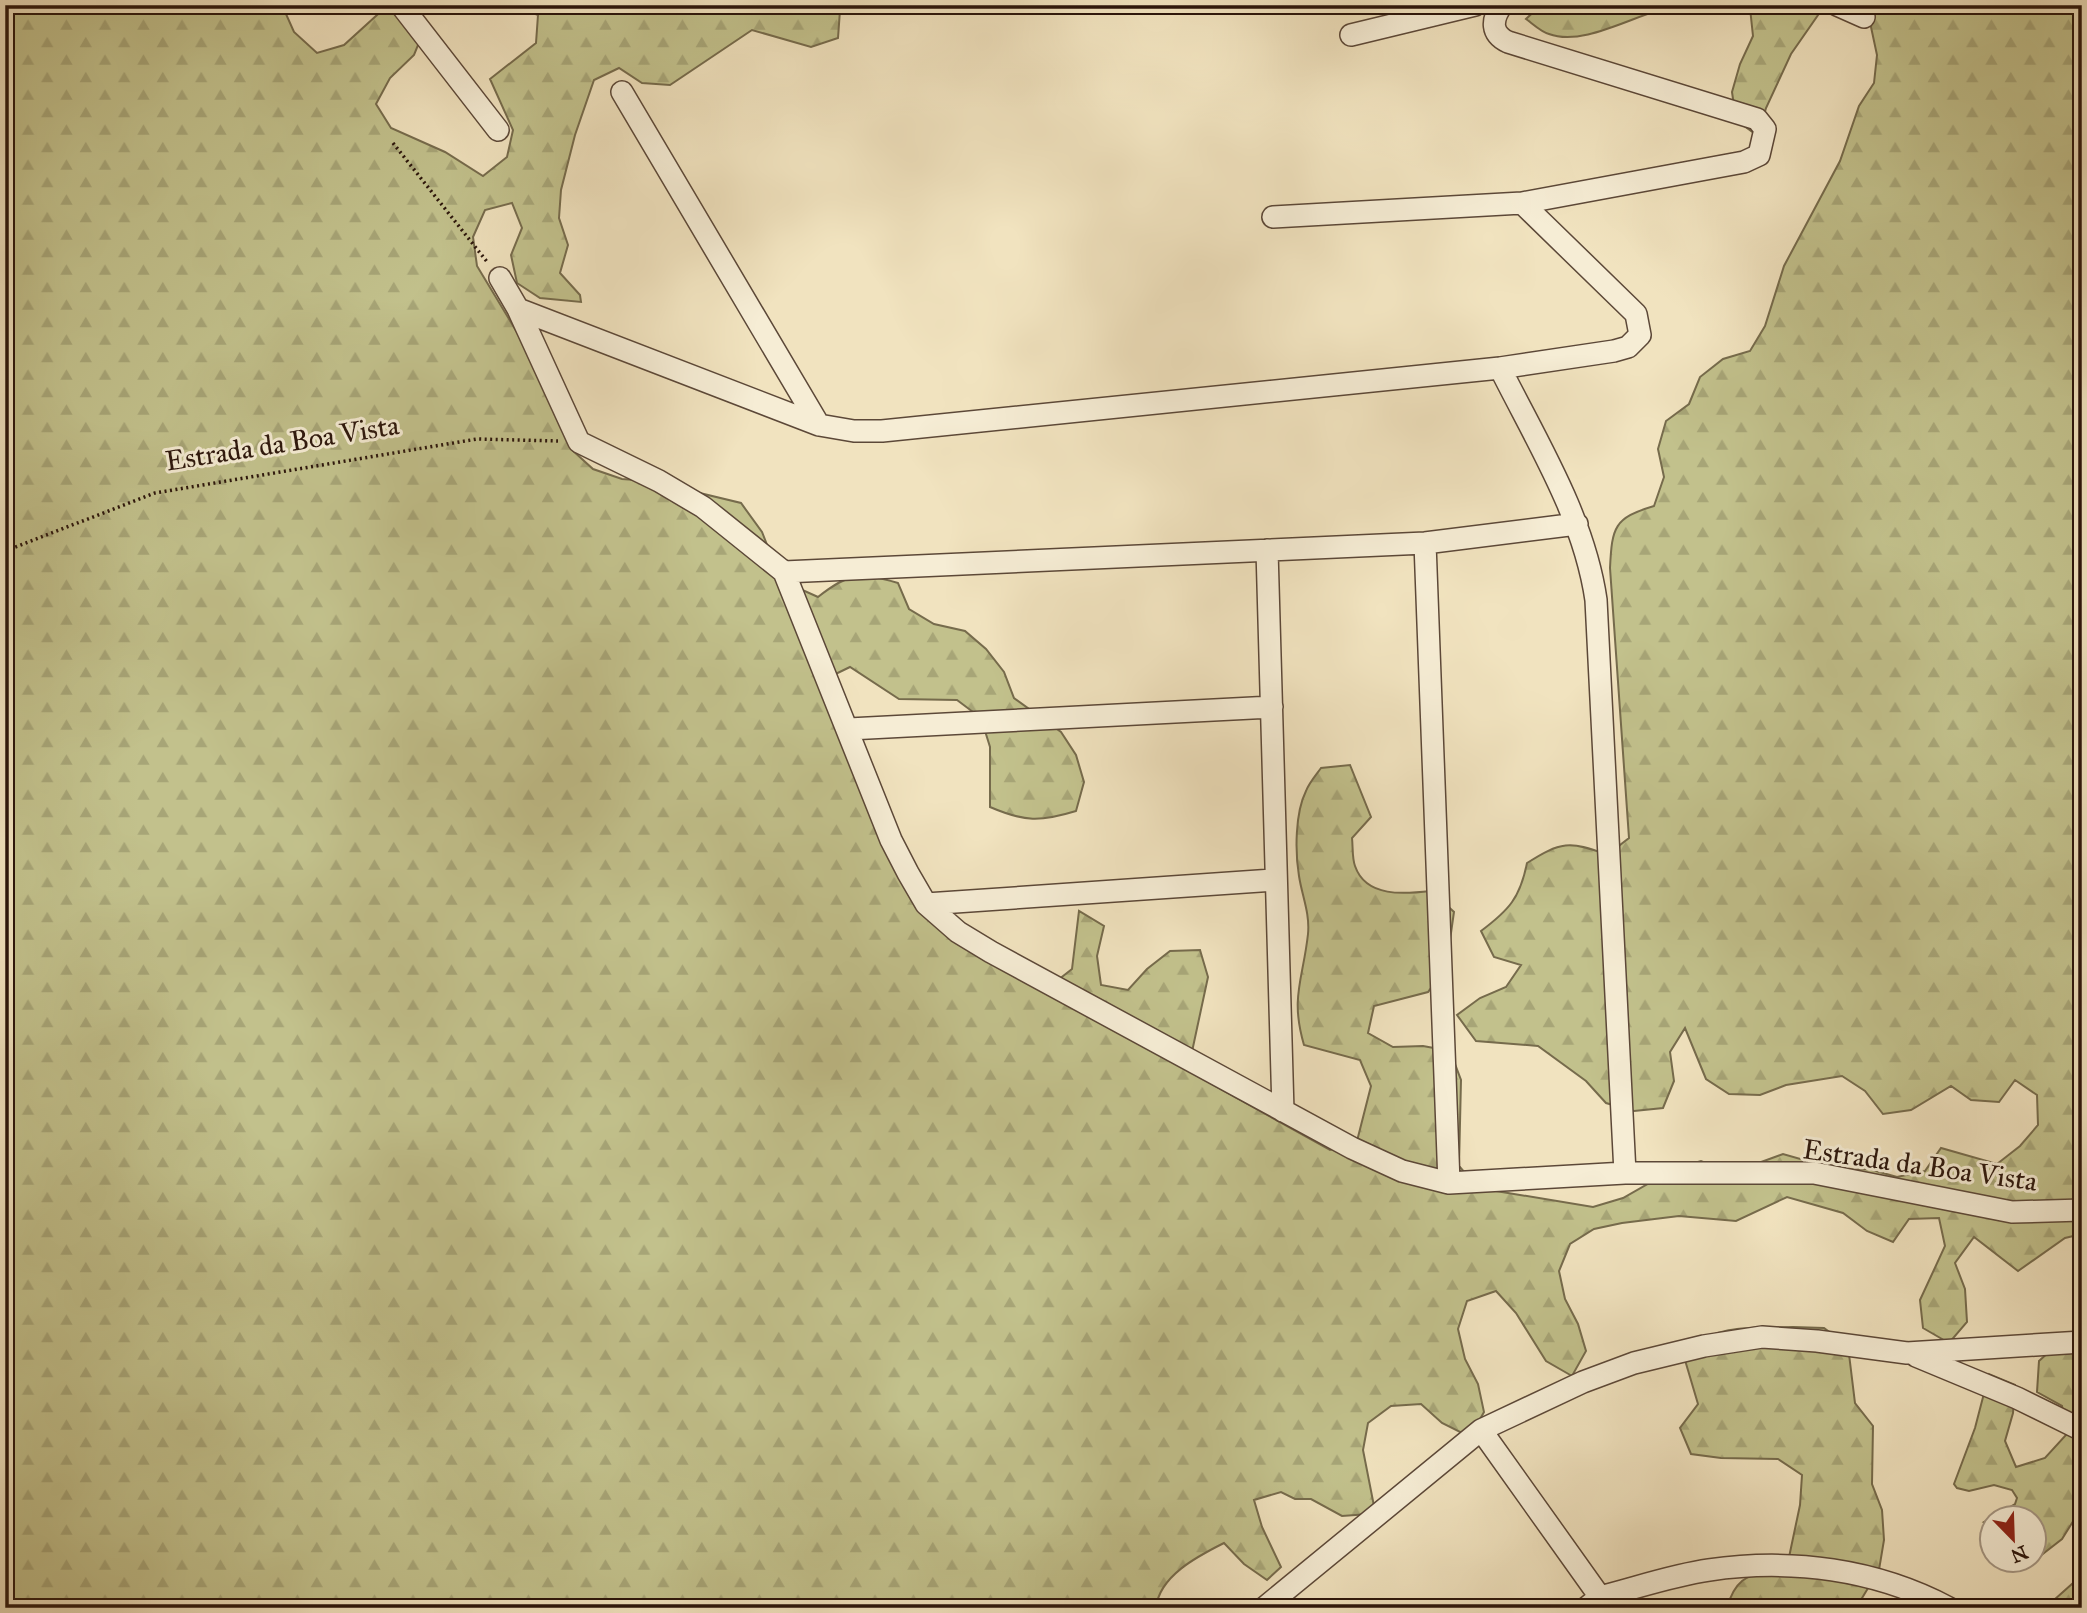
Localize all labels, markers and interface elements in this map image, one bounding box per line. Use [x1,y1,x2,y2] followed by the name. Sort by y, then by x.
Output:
[163,407,402,479] street label: Estrada da Boa Vista
[1801,1131,2040,1199] street label: Estrada da Boa Vista
[1979,1504,2048,1574] north arrow
[2008,1540,2031,1568] text: N

